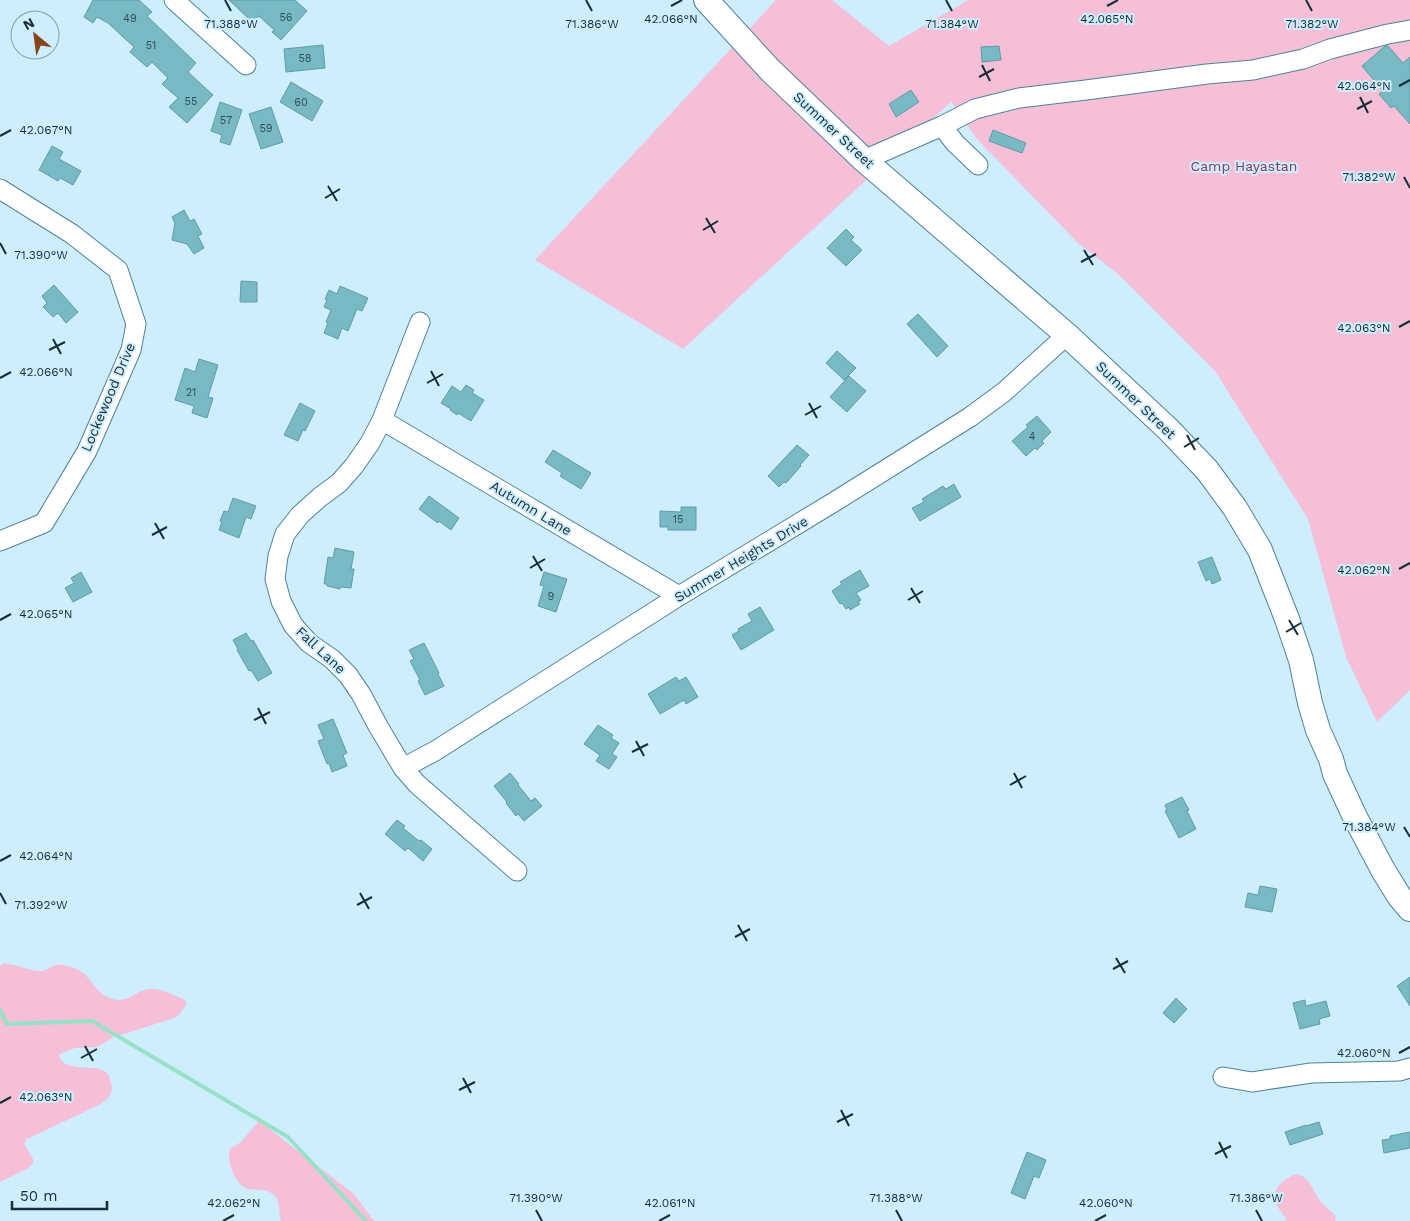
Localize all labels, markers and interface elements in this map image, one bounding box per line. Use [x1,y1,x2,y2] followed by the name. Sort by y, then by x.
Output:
[10,10,60,60] north arrow
[279,11,293,24] house number: 56
[123,12,137,25] house number: 49
[644,12,698,26] text: 42.066°N
[1080,12,1134,26] text: 42.065°N
[20,14,37,33] text: N
[204,17,258,31] text: 71.388°W
[565,17,619,31] text: 71.386°W
[925,17,979,31] text: 71.384°W
[1285,17,1339,31] text: 71.382°W
[146,39,156,52] house number: 51
[298,52,312,65] house number: 58
[1337,79,1391,93] text: 42.064°N
[790,88,878,172] street label: Summer Street
[185,95,197,108] house number: 55
[294,96,308,109] house number: 60
[220,114,232,127] house number: 57
[259,122,273,135] house number: 59
[20,123,72,137] text: 42.067°N
[1191,158,1297,174] park label: Camp Hayastan
[1342,170,1396,184] text: 71.382°W
[14,248,68,262] text: 71.390°W
[1337,321,1391,335] text: 42.063°N
[78,340,138,454] street label: Lockewood Drive
[1093,358,1179,442] street label: Summer Street
[19,365,73,379] text: 42.066°N
[186,386,196,399] house number: 21
[1029,430,1036,443] house number: 4
[487,477,575,539] street label: Autumn Lane
[671,513,811,605] street label: Summer Heights Drive
[673,513,683,526] house number: 15
[1337,563,1391,577] text: 42.062°N
[548,590,555,603] house number: 9
[19,607,73,621] text: 42.065°N
[293,623,349,677] street label: Fall Lane
[1342,820,1396,834] text: 71.384°W
[19,849,73,863] text: 42.064°N
[14,898,68,912] text: 71.392°W
[1337,1046,1391,1060] text: 42.060°N
[19,1090,73,1104] text: 42.063°N
[12,1178,108,1210] scale bar
[20,1187,57,1205] text: 50 m
[509,1191,563,1205] text: 71.390°W
[869,1191,923,1205] text: 71.388°W
[1229,1191,1283,1205] text: 71.386°W
[207,1196,261,1210] text: 42.062°N
[644,1196,696,1210] text: 42.061°N
[1079,1196,1133,1210] text: 42.060°N

